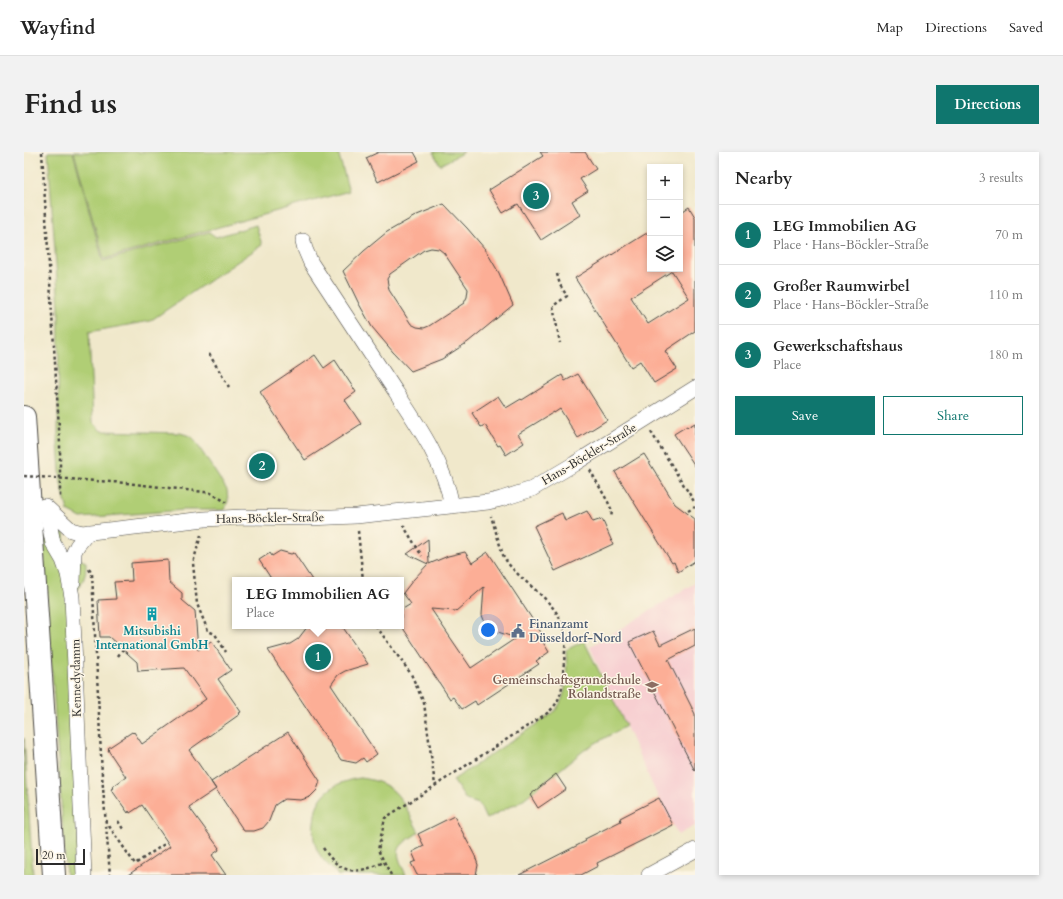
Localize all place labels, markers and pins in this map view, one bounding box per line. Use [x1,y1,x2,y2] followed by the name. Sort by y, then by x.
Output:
[523,181,549,211] pin: 3
[249,451,275,481] pin: 2
[144,606,160,622] building icon: Mitsubishi International GmbH
[529,616,622,646] place label: Finanzamt Düsseldorf-Nord
[95,623,209,653] place label: Mitsubishi International GmbH
[510,623,526,639] public building icon: Finanzamt Düsseldorf-Nord
[305,642,331,672] pin: 1
[493,672,641,702] place label: Gemeinschaftsgrundschule Rolandstraße
[644,679,660,695] school or university icon: Gemeinschaftsgrundschule Rolandstraße

